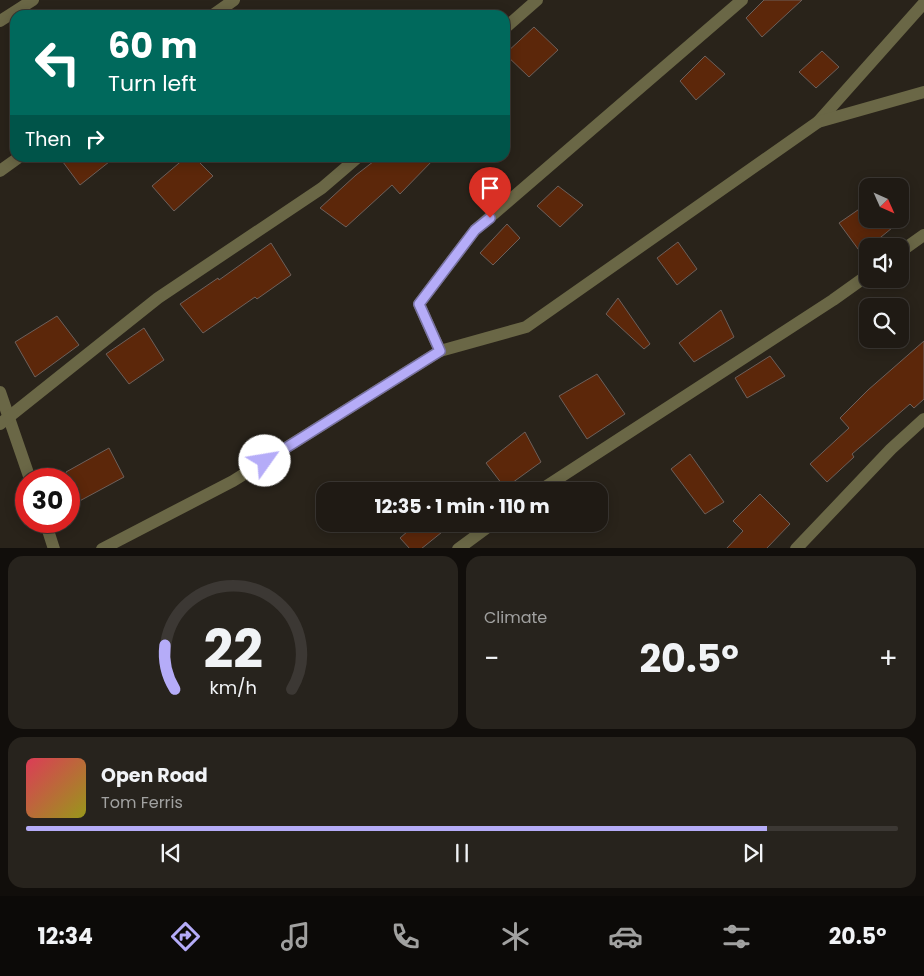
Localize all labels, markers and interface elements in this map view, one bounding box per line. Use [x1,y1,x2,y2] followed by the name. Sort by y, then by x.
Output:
[108,21,198,70] text: 60 m
[25,30,90,95] icon: left
[108,68,196,99] text: Turn left
[81,125,109,153] icon: right
[25,126,71,153] text: Then
[469,167,511,218] pin
[476,174,504,202] icon: arrive
[859,178,909,228] north arrow
[859,178,909,348] map controls
[859,238,909,288] button: sound
[859,298,909,348] button: search
[238,434,290,486] position arrow
[15,468,80,533] speed limit sign: 30
[374,493,550,520] text: 12:35 · 1 min · 110 m
[484,606,547,629] text: Climate
[203,613,263,686] text: 22
[639,632,739,685] text: 20.5°
[484,639,499,678] text: −
[879,639,898,678] text: +
[209,675,257,700] text: km/h
[101,762,208,789] text: Open Road
[101,791,183,814] text: Tom Ferris
[157,839,185,867] icon: previous
[448,839,476,867] icon: pause
[739,839,767,867] icon: next
[168,919,203,954] icon: directions
[278,919,313,954] icon: music
[388,919,423,954] icon: phone
[498,919,533,954] icon: climate
[608,919,643,954] icon: car
[719,919,754,954] icon: filters
[38,921,93,952] text: 12:34
[829,921,886,952] text: 20.5°

